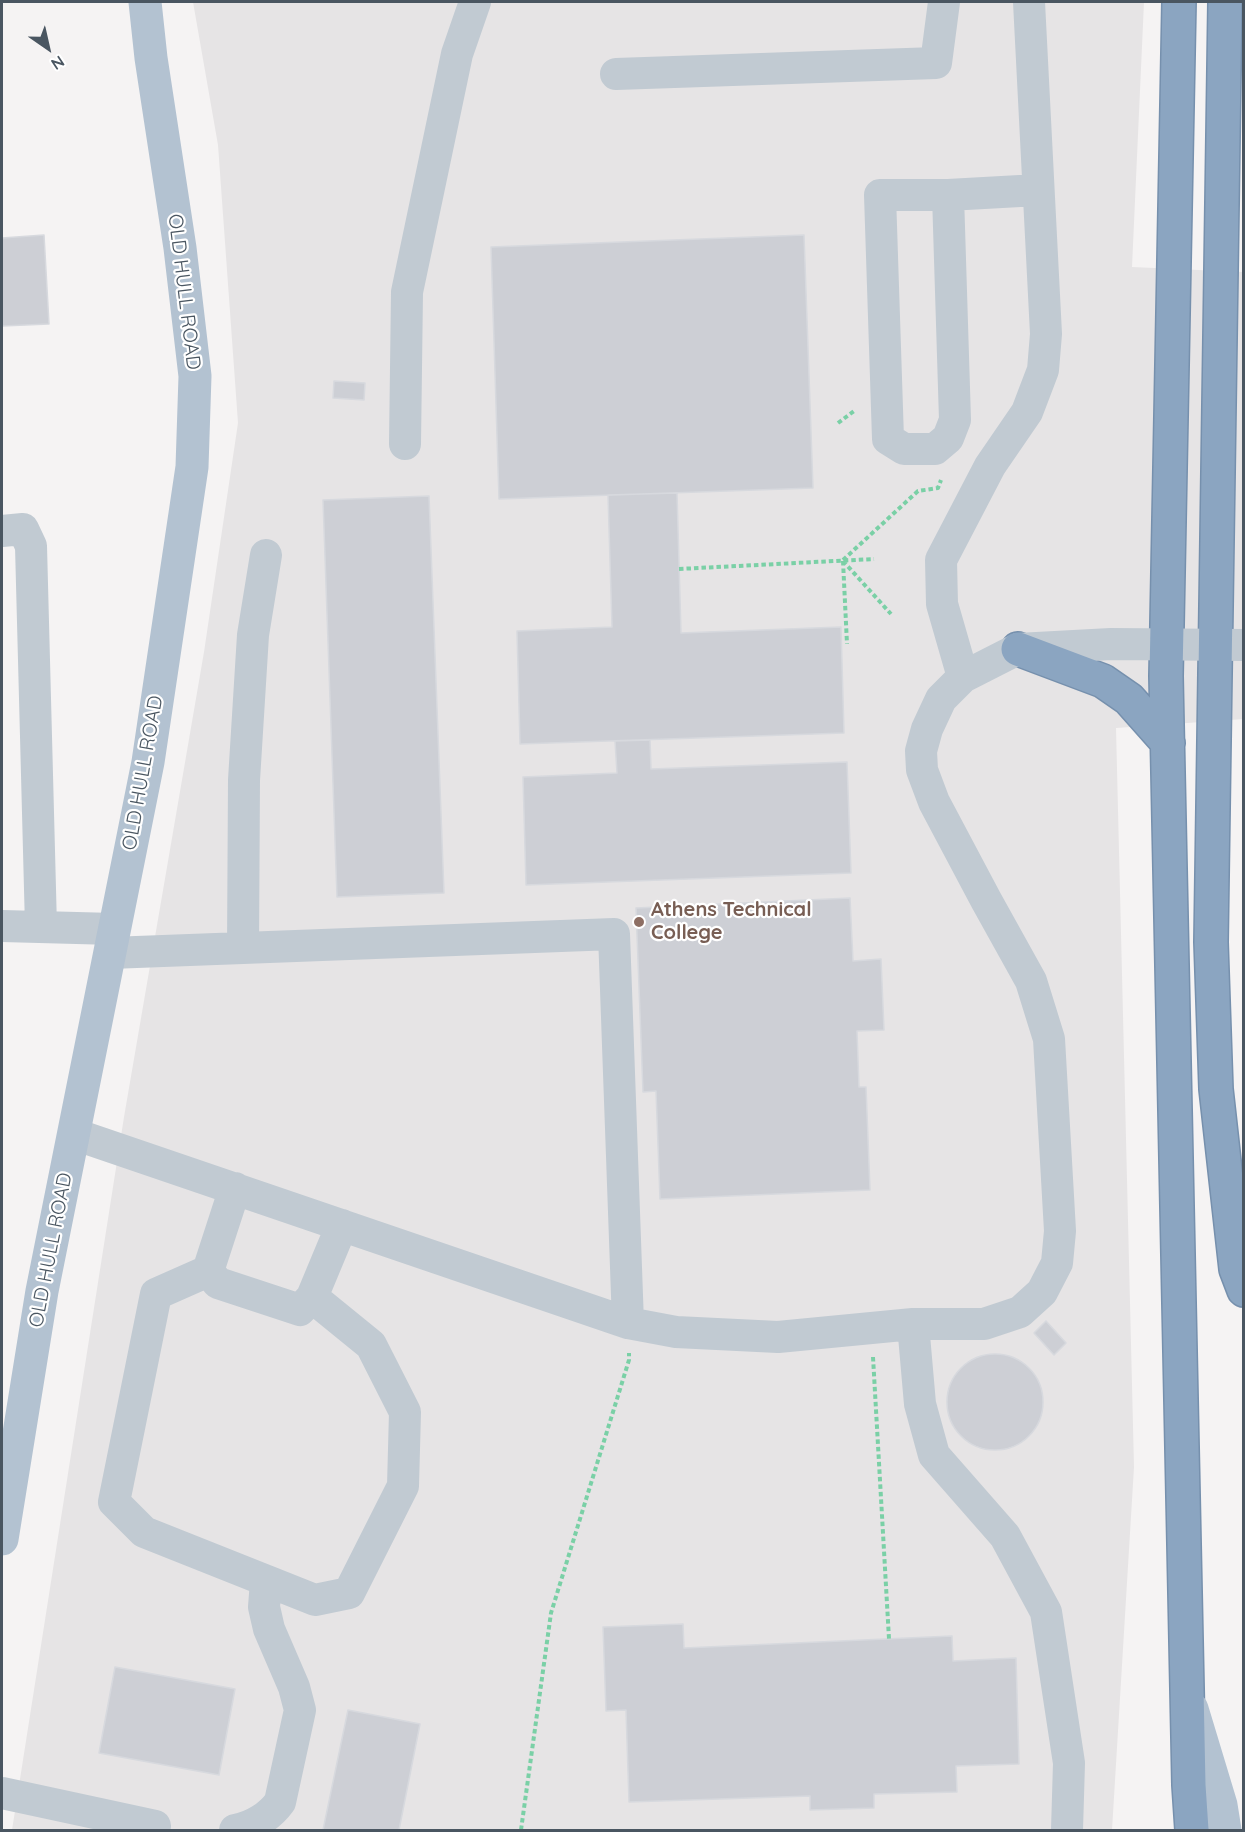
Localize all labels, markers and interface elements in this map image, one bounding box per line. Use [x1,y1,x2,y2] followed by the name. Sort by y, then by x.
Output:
[18,18,78,78] north arrow
[48,51,69,74] text: N
[163,213,205,371] street label: OLD HULL ROAD
[118,694,168,852] street label: OLD HULL ROAD
[651,898,812,945] place label: Athens Technical College
[632,915,646,929] marker: Athens Technical College
[24,1171,78,1329] street label: OLD HULL ROAD

